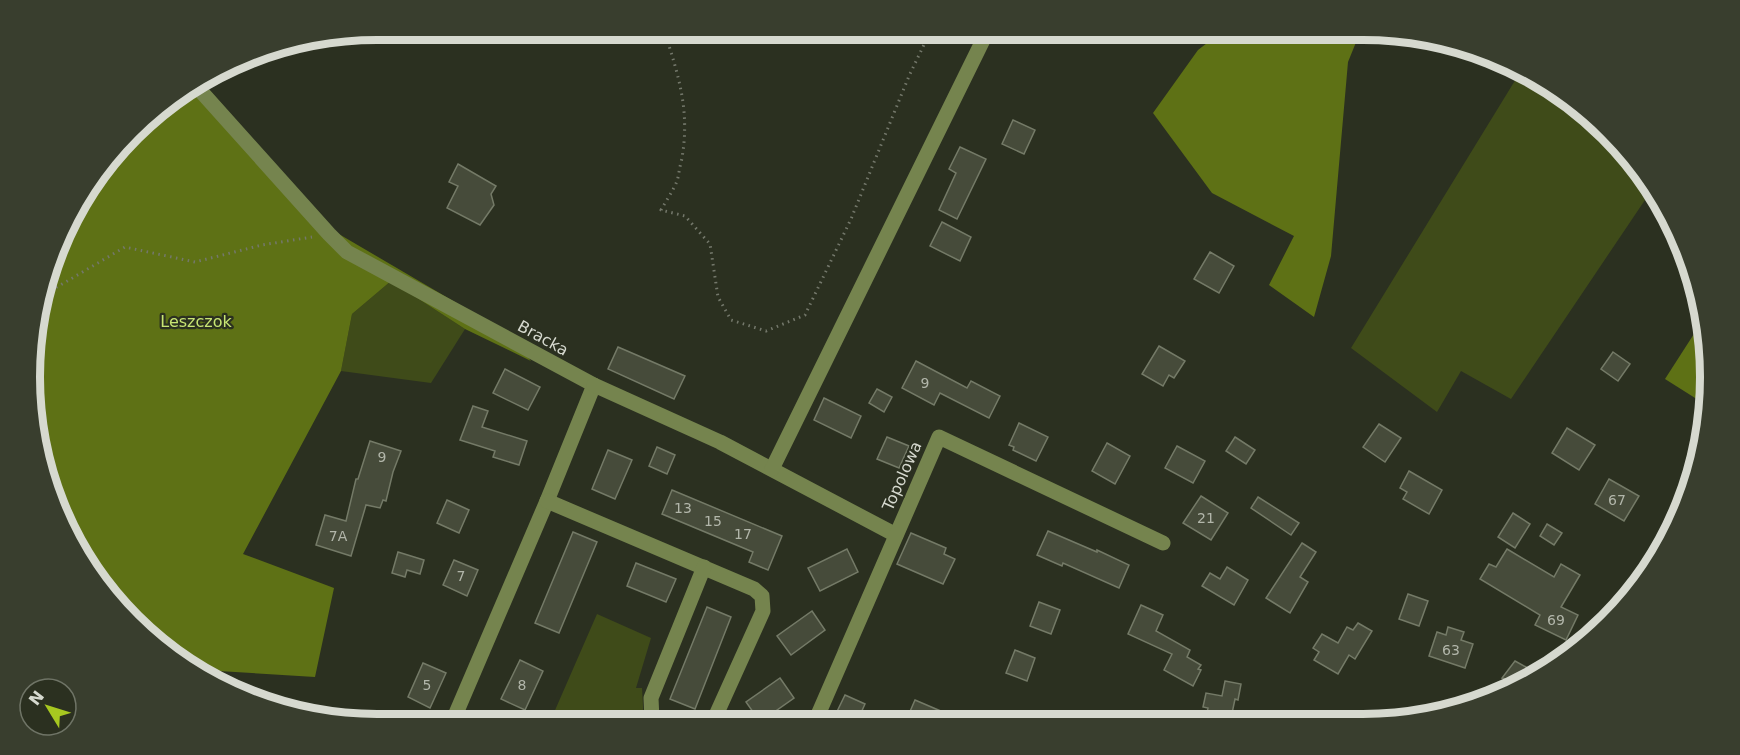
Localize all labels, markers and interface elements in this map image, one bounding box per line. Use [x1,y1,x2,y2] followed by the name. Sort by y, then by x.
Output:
[160,312,232,331] park label: Leszczok
[514,316,572,360] street label: Bracka
[921,375,929,391] house number: 9
[878,438,926,515] street label: Topolowa
[378,449,386,465] house number: 9
[1608,492,1626,508] house number: 67
[674,500,692,516] house number: 13
[1197,510,1215,526] house number: 21
[704,513,722,529] house number: 15
[734,526,752,542] house number: 17
[329,528,348,544] house number: 7A
[457,568,465,584] house number: 7
[1547,612,1565,628] house number: 69
[1442,642,1460,658] house number: 63
[18,677,78,737] north arrow
[423,677,431,693] house number: 5
[518,677,526,693] house number: 8
[25,687,48,709] text: N

